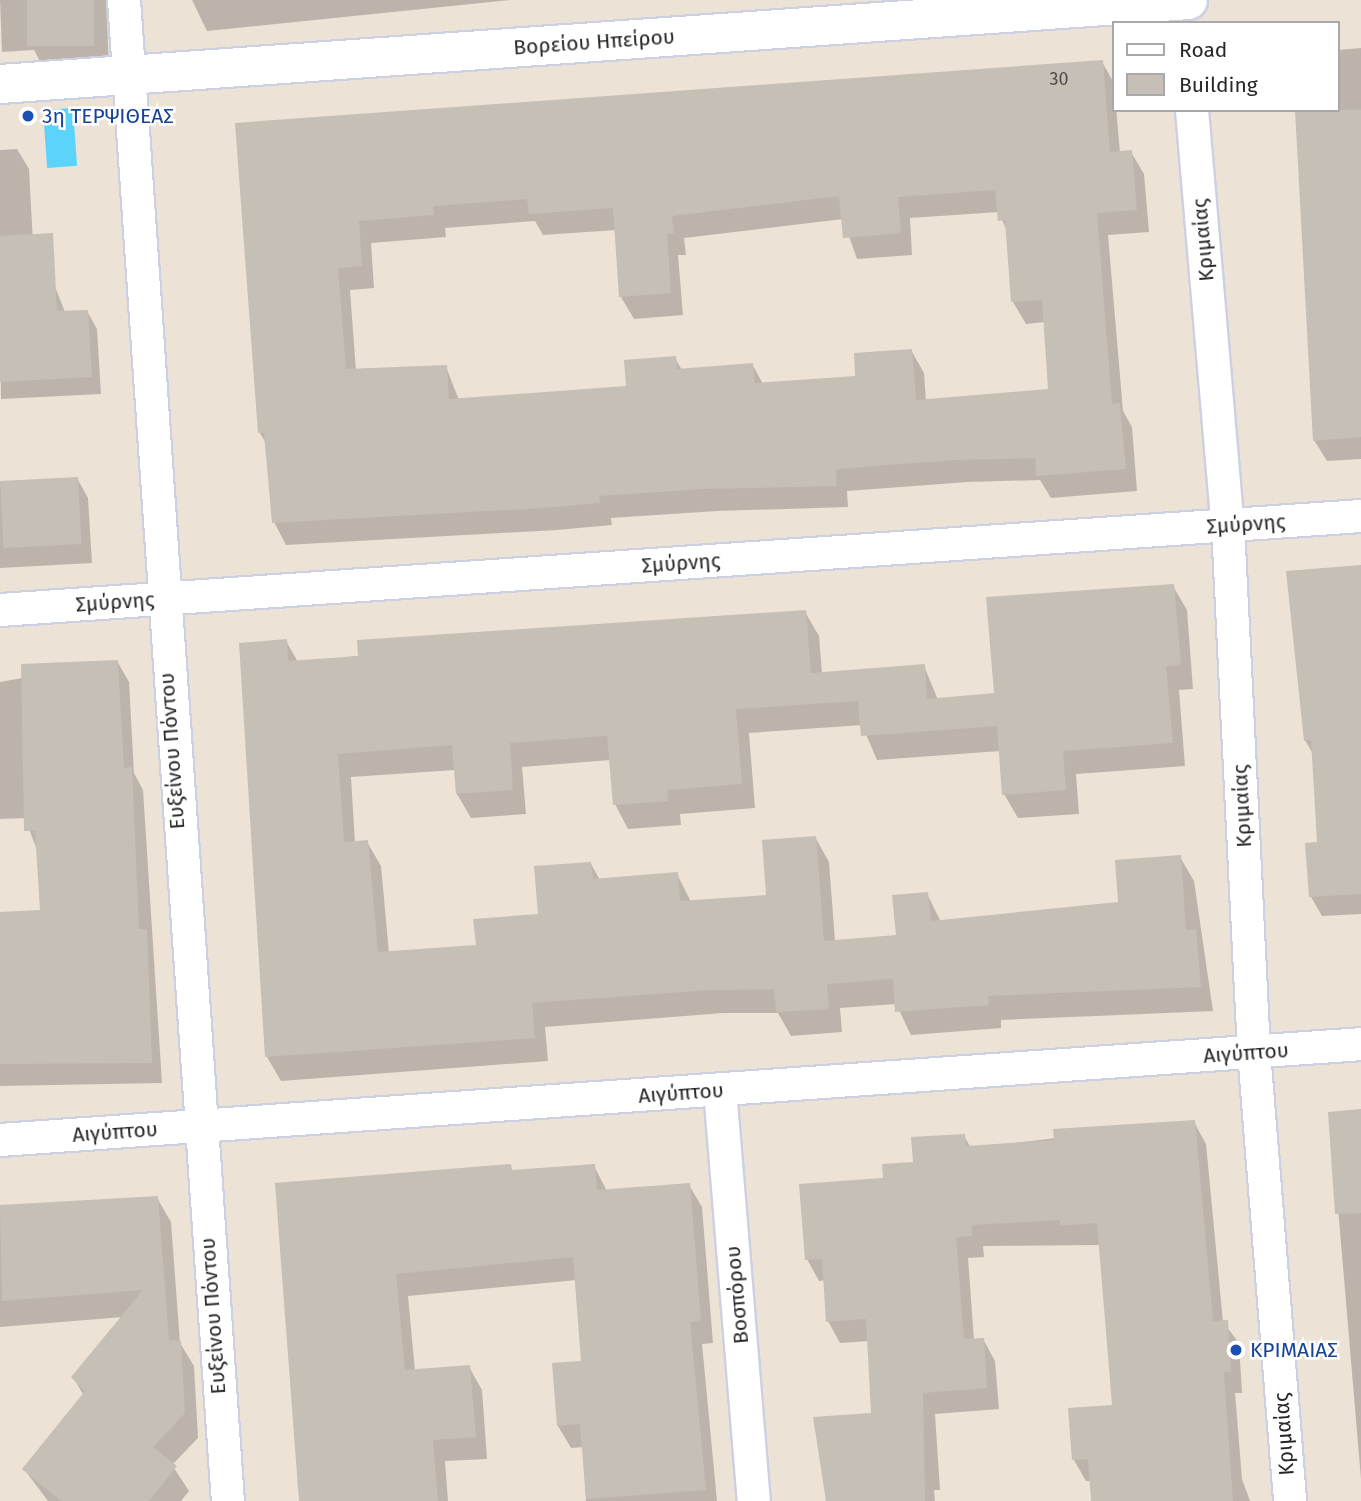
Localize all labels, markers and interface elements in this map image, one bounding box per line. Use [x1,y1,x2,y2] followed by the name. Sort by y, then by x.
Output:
[1112,21,1340,112] legend
[512,24,676,60] street label: Βορείου Ηπείρου
[1179,37,1227,63] text: Road
[1049,68,1069,90] house number: 30
[1179,72,1258,98] text: Building
[42,103,174,129] place label: 3η ΤΕΡΨΙΘΕΑΣ
[20,108,36,124] marker: 3η ΤΕΡΨΙΘΕΑΣ
[1187,197,1219,283] street label: Κριμαίας
[1206,509,1286,539] street label: Σμύρνης
[641,548,721,578] street label: Σμύρνης
[75,587,155,617] street label: Σμύρνης
[154,672,190,830] street label: Ευξείνου Πόντου
[1227,764,1257,848] street label: Κριμαίας
[1202,1037,1290,1069] street label: Αιγύπτου
[637,1077,725,1109] street label: Αιγύπτου
[71,1116,159,1148] street label: Αιγύπτου
[195,1237,231,1395] street label: Ευξείνου Πόντου
[720,1245,754,1345] street label: Βοσπόρου
[1250,1337,1338,1363] place label: ΚΡΙΜΑΙΑΣ
[1228,1342,1244,1358] marker: ΚΡΙΜΑΙΑΣ
[1269,1392,1299,1476] street label: Κριμαίας

